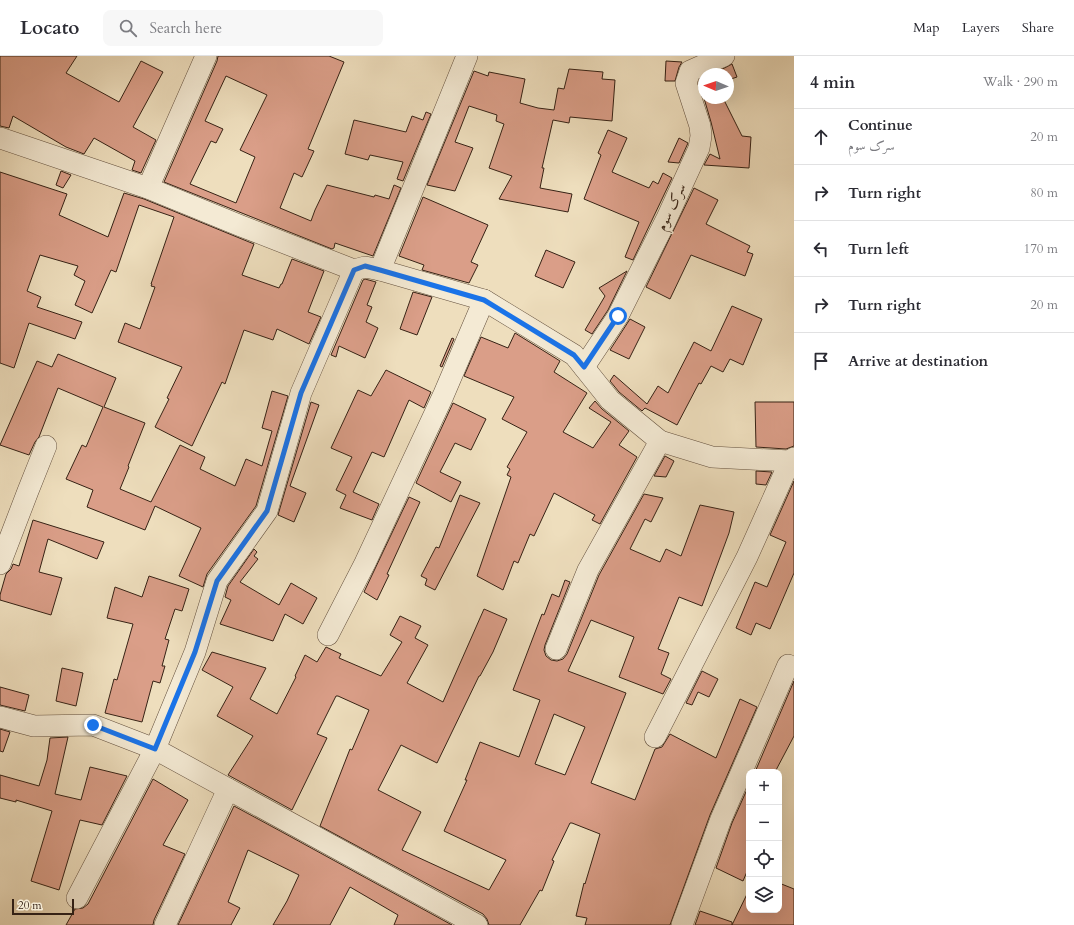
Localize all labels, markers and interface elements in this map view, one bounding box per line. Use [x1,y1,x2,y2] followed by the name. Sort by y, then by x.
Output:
[103,10,383,46] search box
[20,15,79,41] text: Locato
[117,17,139,39] icon: search
[149,18,222,38] text: Search here
[913,18,940,37] text: Map
[962,18,1000,37] text: Layers
[1022,18,1054,37] text: Share
[698,68,734,104] north arrow
[810,71,855,94] text: 4 min
[983,73,1058,91] text: Walk · 290 m
[848,115,913,135] text: Continue
[810,126,832,148] icon: ahead
[1030,128,1058,146] text: 20 m
[848,137,895,155] text: سرک سوم
[652,180,693,235] street label: سرک سوم
[810,182,832,204] icon: right
[848,183,921,203] text: Turn right
[1030,184,1058,202] text: 80 m
[810,238,832,260] icon: left
[848,239,909,259] text: Turn left
[1024,240,1058,258] text: 170 m
[810,294,832,316] icon: right
[848,295,921,315] text: Turn right
[1030,296,1058,314] text: 20 m
[609,307,627,325] route start
[810,350,832,372] icon: arrive
[848,351,988,371] text: Arrive at destination
[84,716,102,734] route end
[746,769,782,913] map controls
[746,769,782,805] button: +
[746,805,782,841] button: −
[746,841,782,877] button: locate
[746,877,782,913] button: layers
[12,897,74,916] scale bar
[18,898,42,913] text: 20 m

